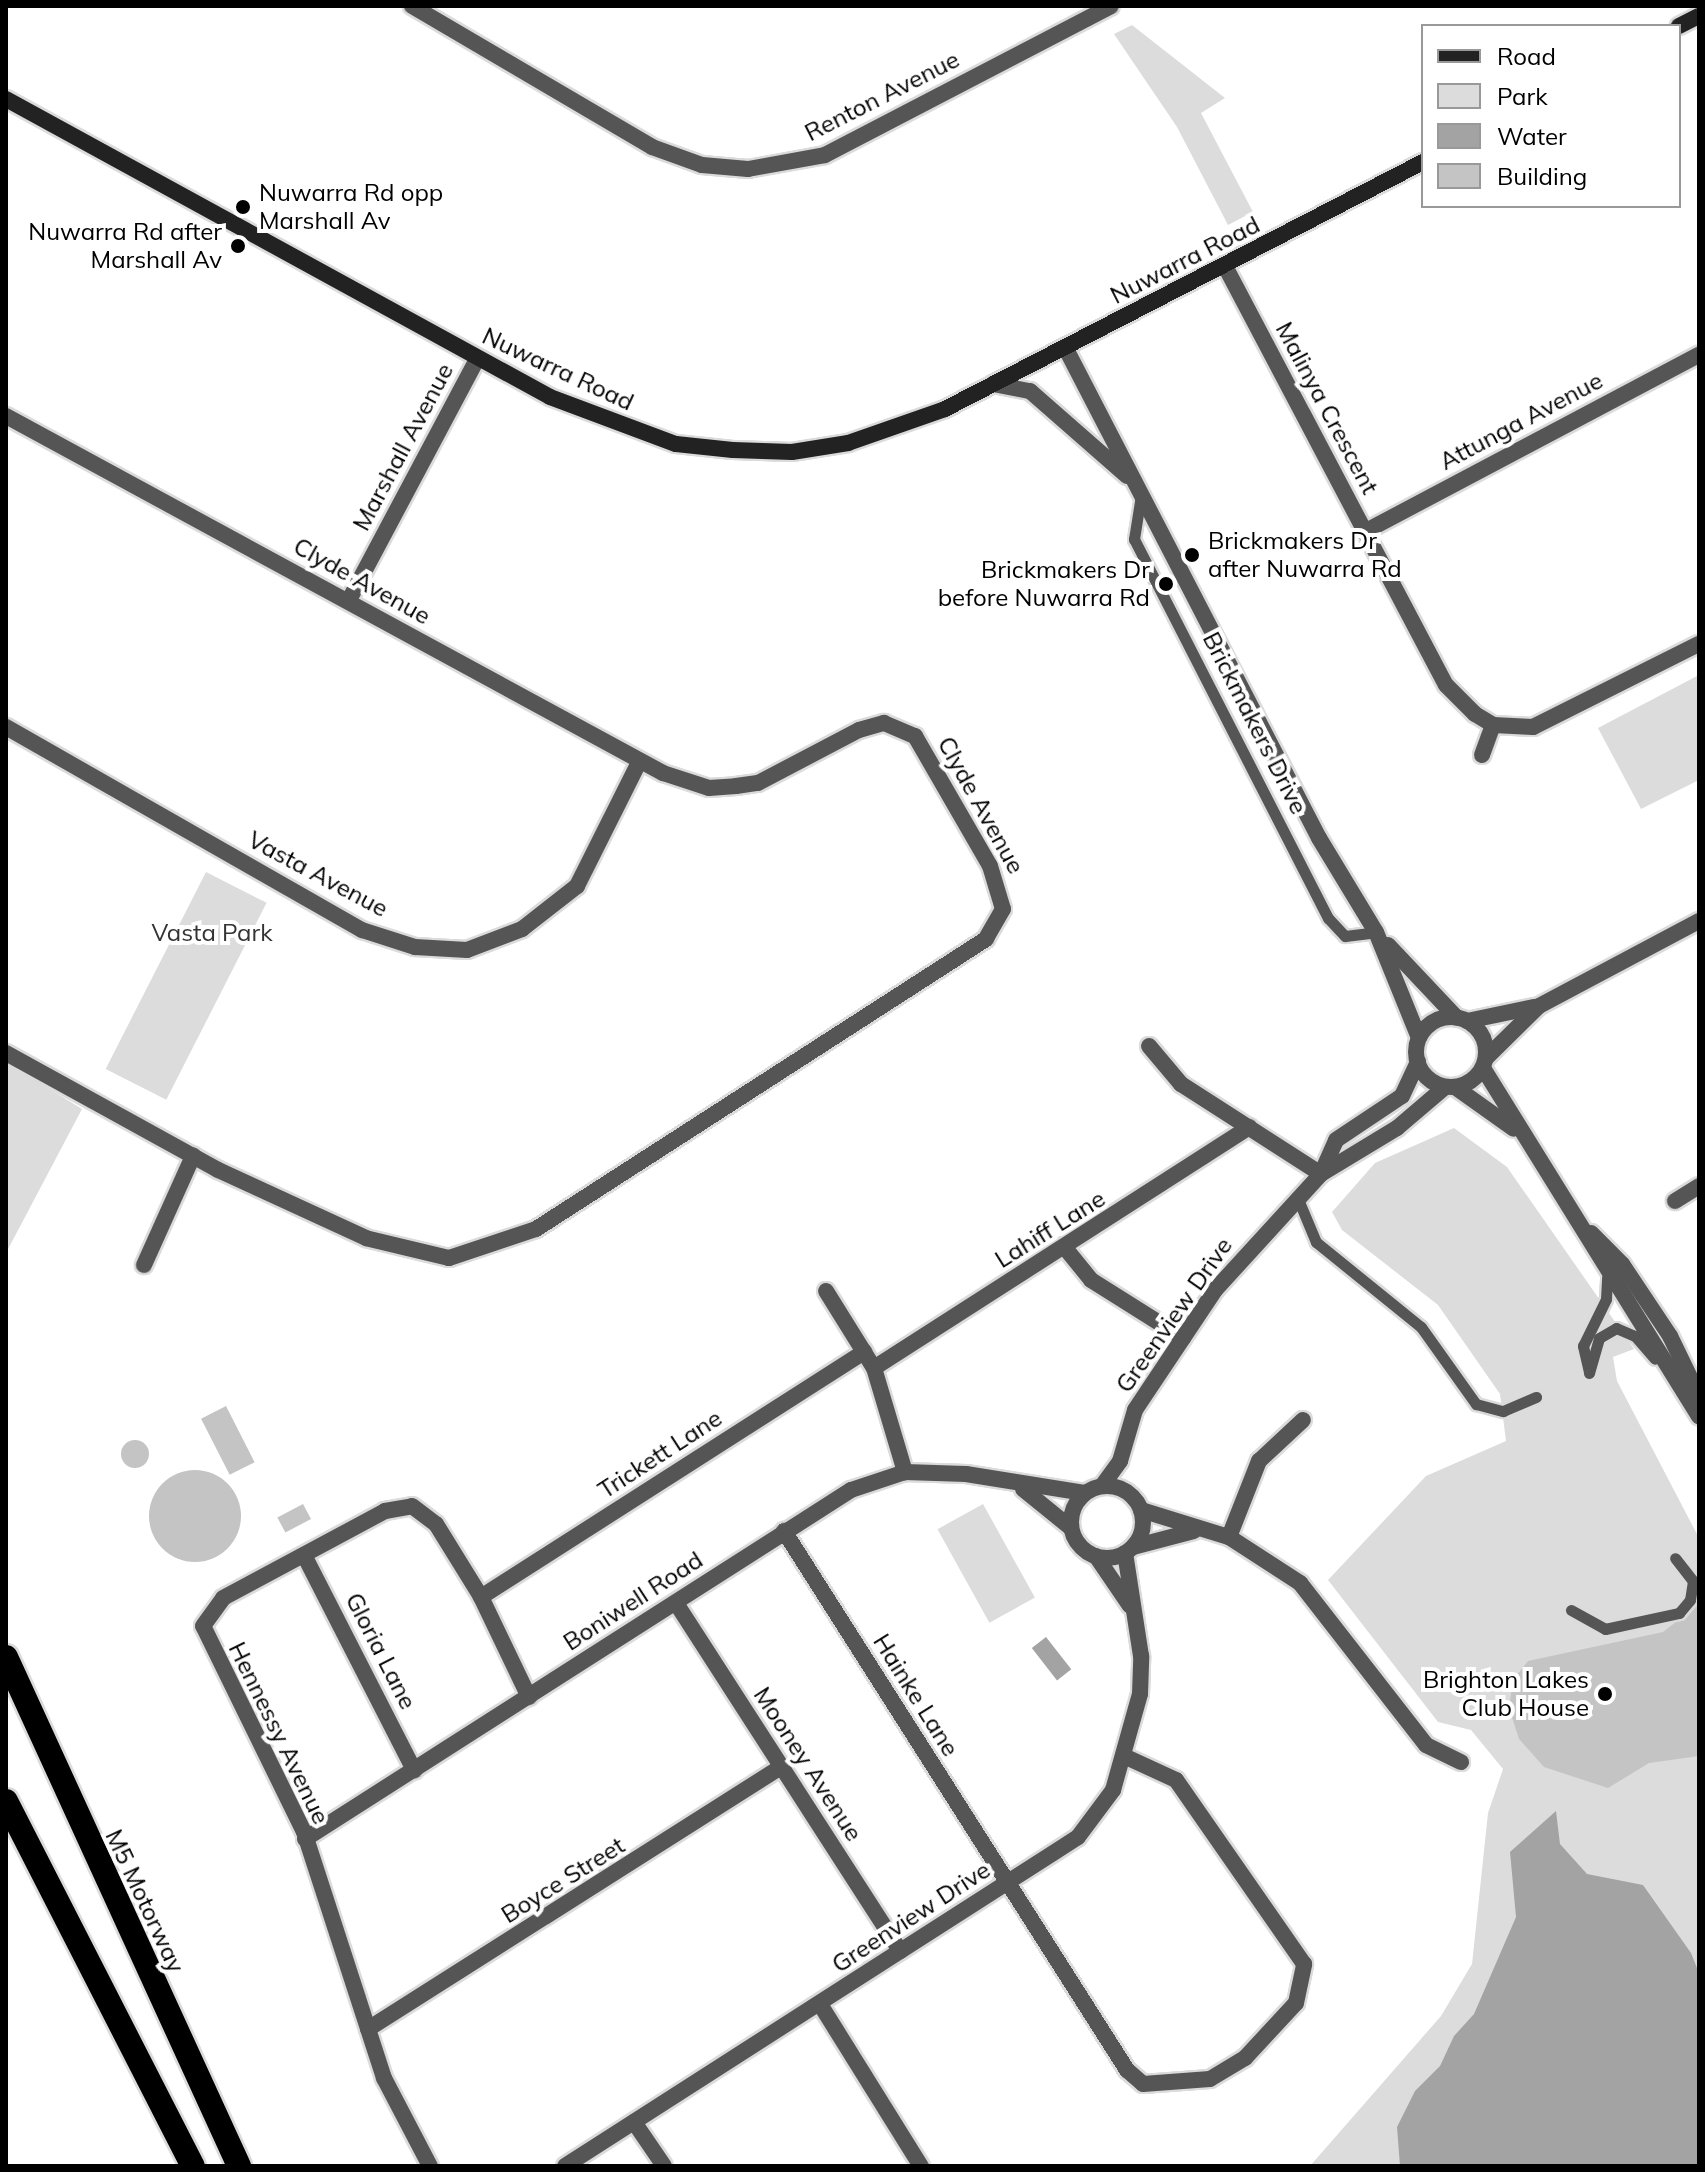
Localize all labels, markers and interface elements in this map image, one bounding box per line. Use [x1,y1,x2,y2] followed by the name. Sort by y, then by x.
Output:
[1421,24,1681,208] legend
[1497,41,1556,71] text: Road
[800,45,964,147] street label: Renton Avenue
[1497,81,1548,111] text: Park
[1497,121,1567,151] text: Water
[1497,161,1587,191] text: Building
[259,179,443,235] place label: Nuwarra Rd opp Marshall Av
[234,198,252,216] marker: Nuwarra Rd opp Marshall Av
[1106,210,1264,310] street label: Nuwarra Road
[28,218,222,274] place label: Nuwarra Rd after Marshall Av
[229,237,247,255] marker: Nuwarra Rd after Marshall Av
[1270,317,1384,499] street label: Malinya Crescent
[478,321,638,417] street label: Nuwarra Road
[347,358,459,536] street label: Marshall Avenue
[1435,366,1607,476] street label: Attunga Avenue
[1208,527,1402,583] place label: Brickmakers Dr after Nuwarra Rd
[289,532,435,630] street label: Clyde Avenue
[1183,546,1201,564] marker: Brickmakers Dr after Nuwarra Rd
[938,556,1150,612] place label: Brickmakers Dr before Nuwarra Rd
[1157,575,1175,593] marker: Brickmakers Dr before Nuwarra Rd
[1197,627,1313,819] street label: Brickmakers Drive
[932,732,1030,878] street label: Clyde Avenue
[243,825,393,923] street label: Vasta Avenue
[151,919,273,947] park label: Vasta Park
[990,1184,1110,1274] street label: Lahiff Lane
[1110,1232,1238,1398] street label: Greenview Drive
[593,1403,727,1505] street label: Trickett Lane
[558,1545,708,1657] street label: Boniwell Road
[339,1588,423,1714] street label: Gloria Lane
[867,1629,965,1761] street label: Hainke Lane
[222,1637,336,1829] street label: Hennessy Avenue
[1423,1666,1589,1722] place label: Brighton Lakes Club House
[748,1682,868,1846] street label: Mooney Avenue
[1596,1685,1614,1703] marker: Brighton Lakes Club House
[99,1825,191,1977] street label: M5 Motorway
[496,1831,630,1929] street label: Boyce Street
[827,1855,995,1979] street label: Greenview Drive

